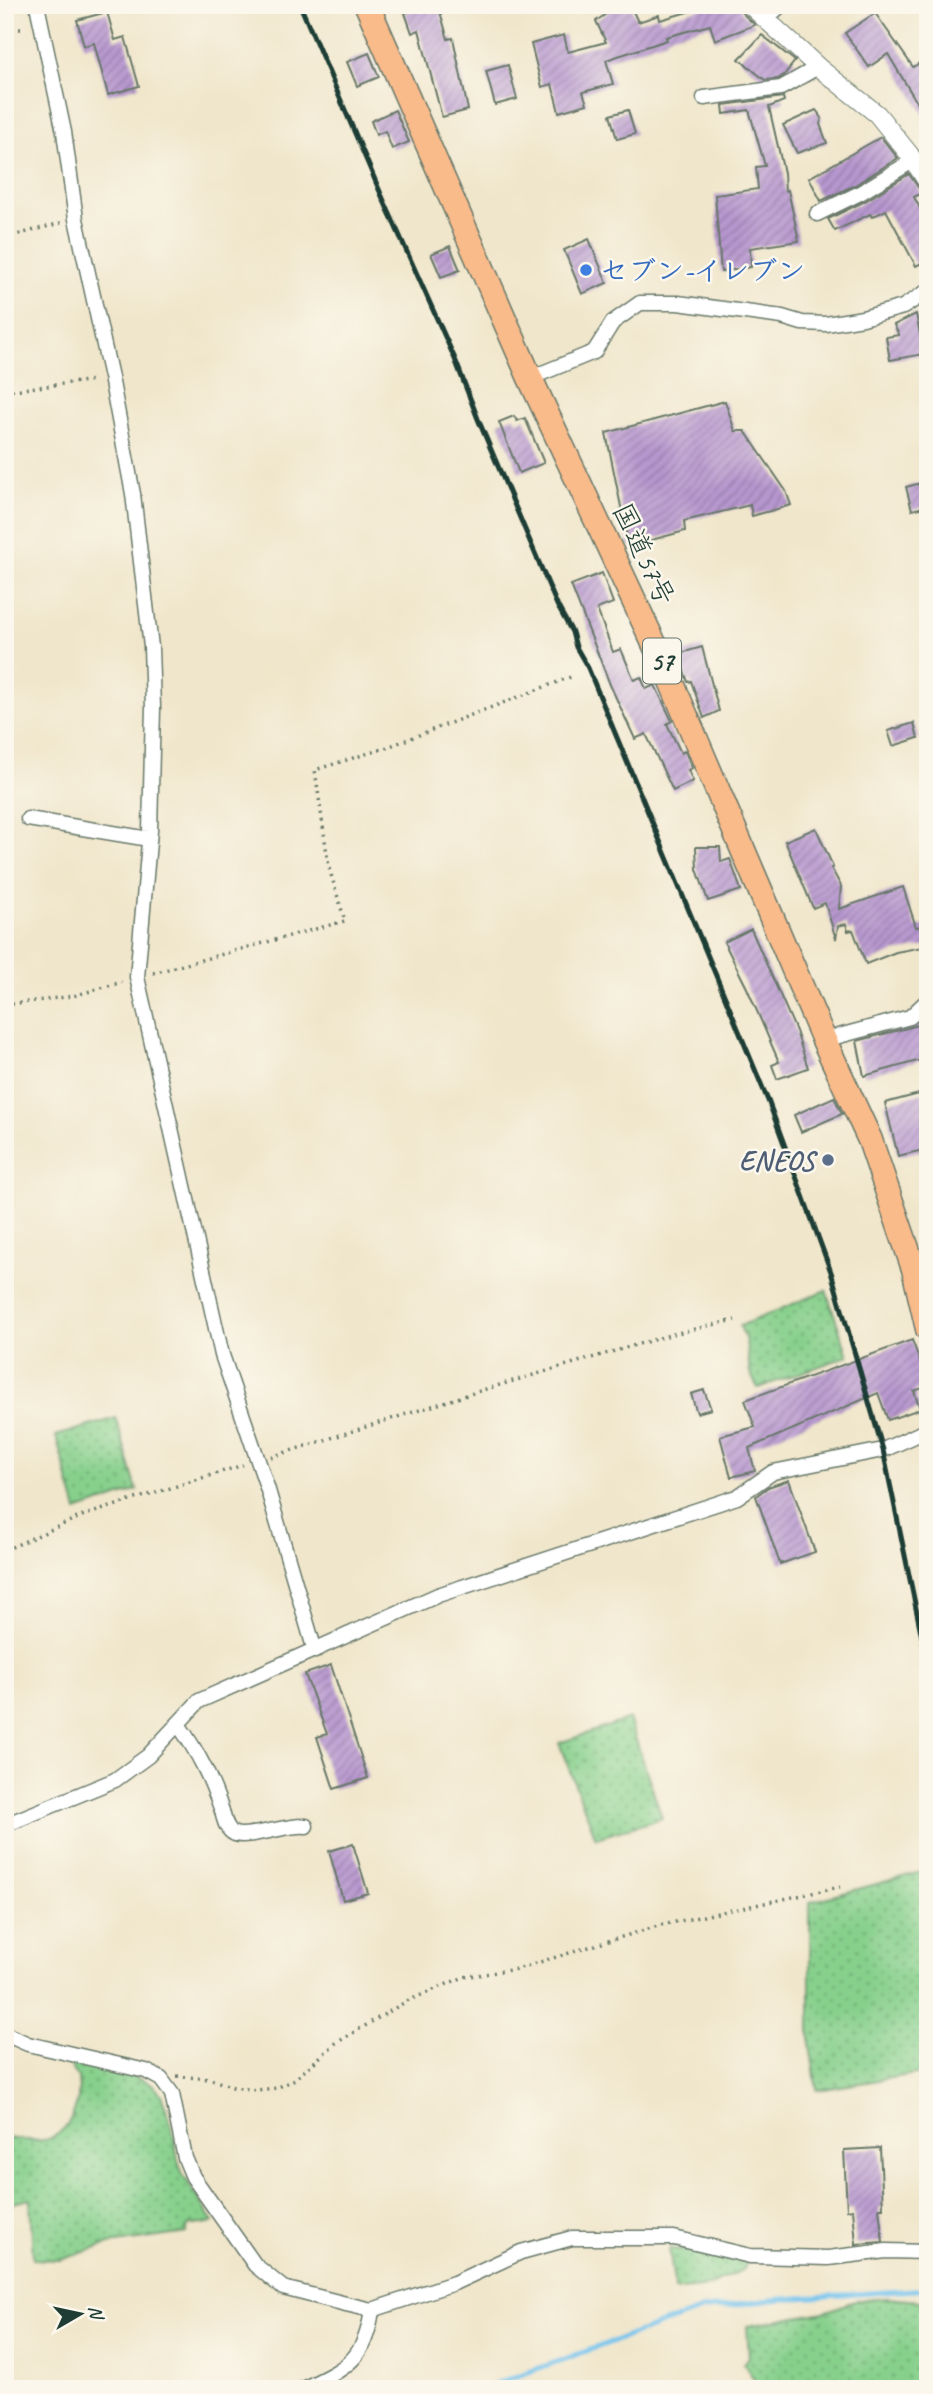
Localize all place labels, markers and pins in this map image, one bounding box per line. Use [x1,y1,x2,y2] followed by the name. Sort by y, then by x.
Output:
[600,253,805,288] place label: セブン-イレブン
[578,262,594,278] marker: セブン-イレブン
[739,1143,818,1178] place label: ENEOS
[820,1152,836,1168] marker: ENEOS

